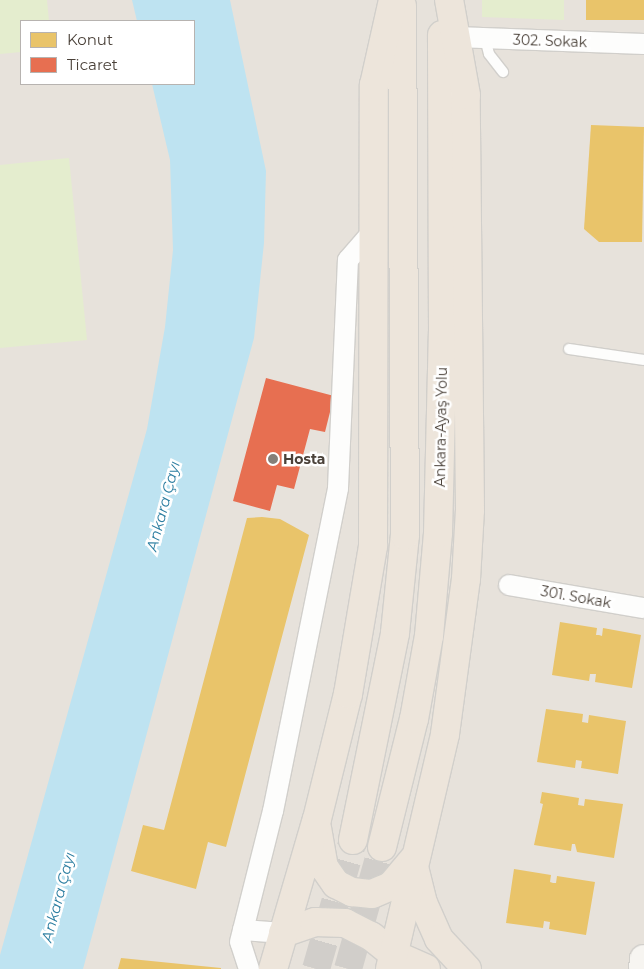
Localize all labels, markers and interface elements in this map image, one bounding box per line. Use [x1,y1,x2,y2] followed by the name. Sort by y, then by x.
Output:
[20,20,195,85] legend
[67,30,113,49] text: Konut
[513,31,587,51] street label: 302. Sokak
[67,55,118,74] text: Ticaret
[432,367,450,487] street label: Ankara-Ayaş Yolu
[283,451,325,467] place label: Hosta
[267,453,279,465] marker: Hosta
[142,459,184,553] water label: Ankara Çayı
[540,583,612,611] street label: 301. Sokak
[37,850,79,944] water label: Ankara Çayı

